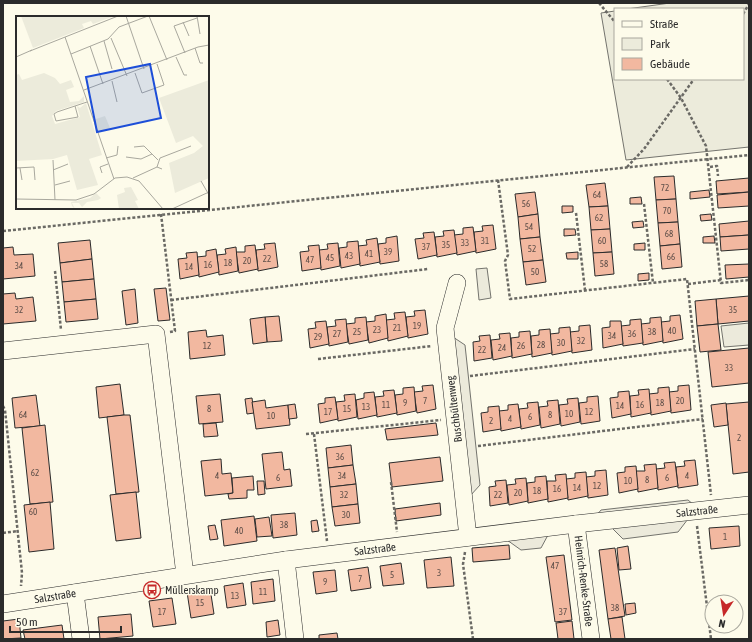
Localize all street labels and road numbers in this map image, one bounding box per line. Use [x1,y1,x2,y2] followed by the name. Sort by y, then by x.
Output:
[444,375,464,443] street label: Buschbültenweg
[676,503,718,519] street label: Salzstraße
[572,535,596,627] street label: Heinrich-Renke-Straße
[353,540,397,558] street label: Salzstraße
[33,587,77,605] street label: Salzstraße

